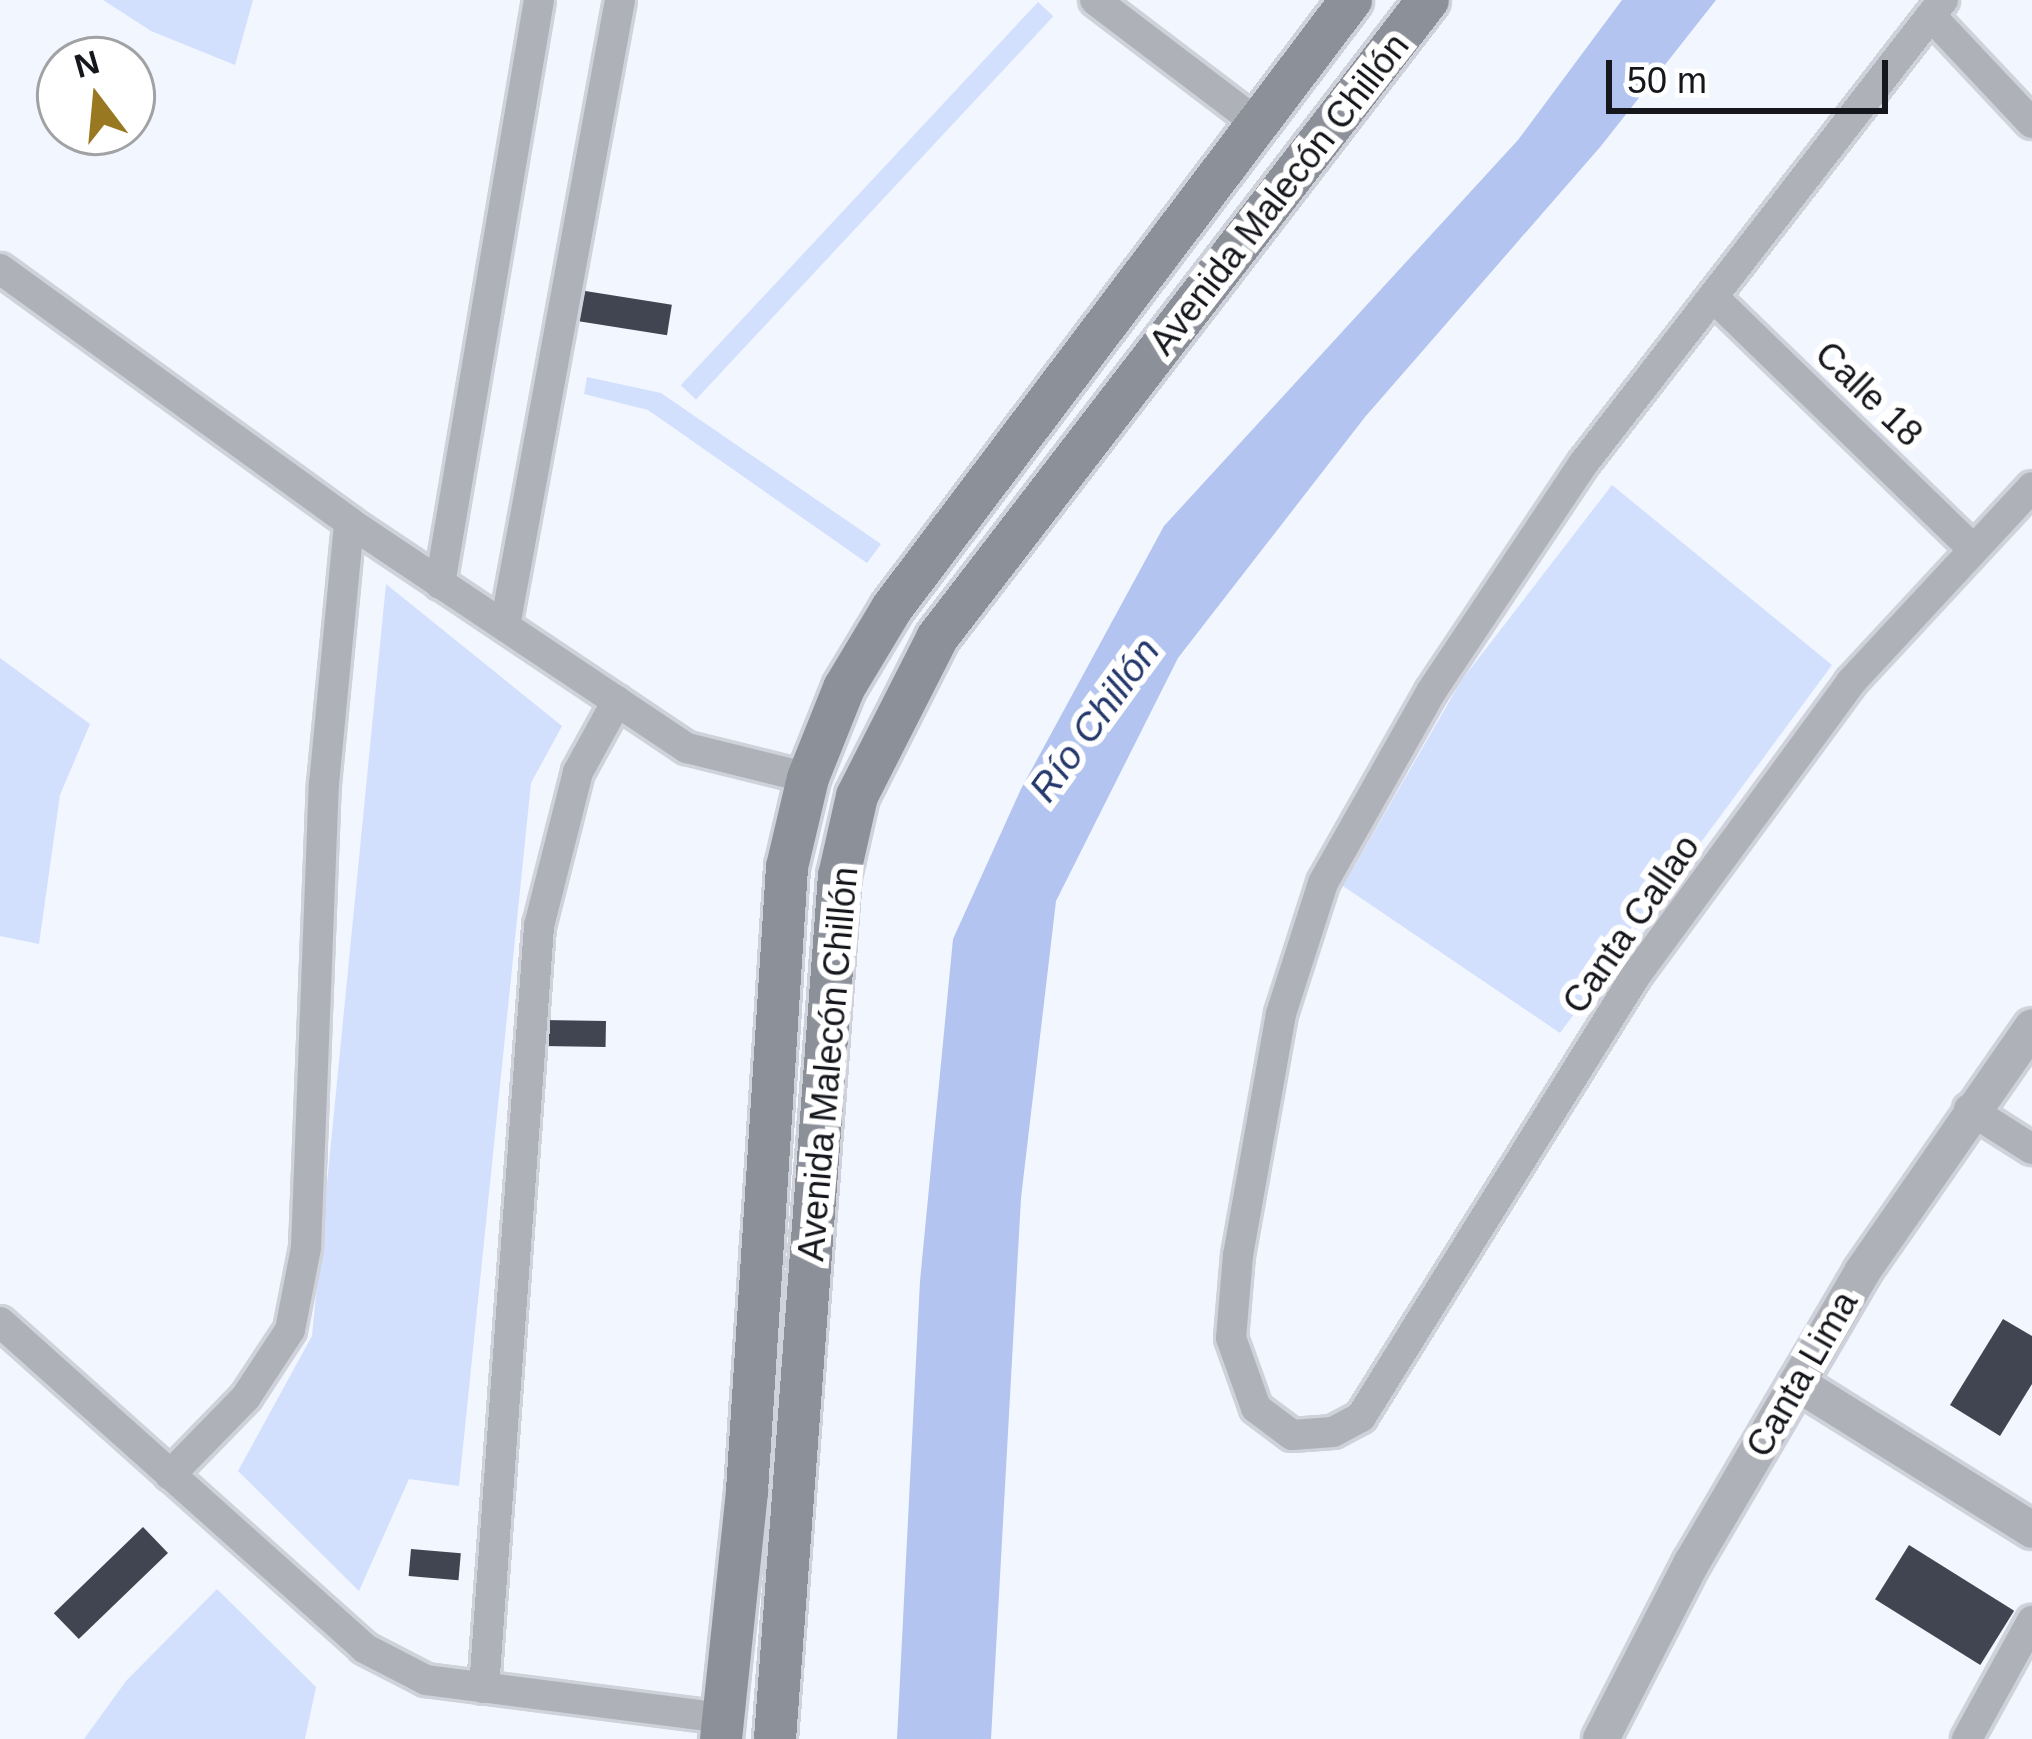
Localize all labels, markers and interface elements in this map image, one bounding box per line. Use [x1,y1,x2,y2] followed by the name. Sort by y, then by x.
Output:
[1140,25,1418,363] street label: Avenida Malecón Chillón
[36,36,156,156] north arrow
[1612,36,1894,110] scale bar
[70,43,103,85] text: N
[1627,60,1707,101] text: 50 m
[1806,333,1932,455] street label: Calle 18
[1020,629,1170,811] water label: Río Chillón
[1554,826,1708,1022] street label: Canta Callao
[789,865,867,1263] street label: Avenida Malecón Chillón
[1737,1283,1867,1465] street label: Canta Lima

